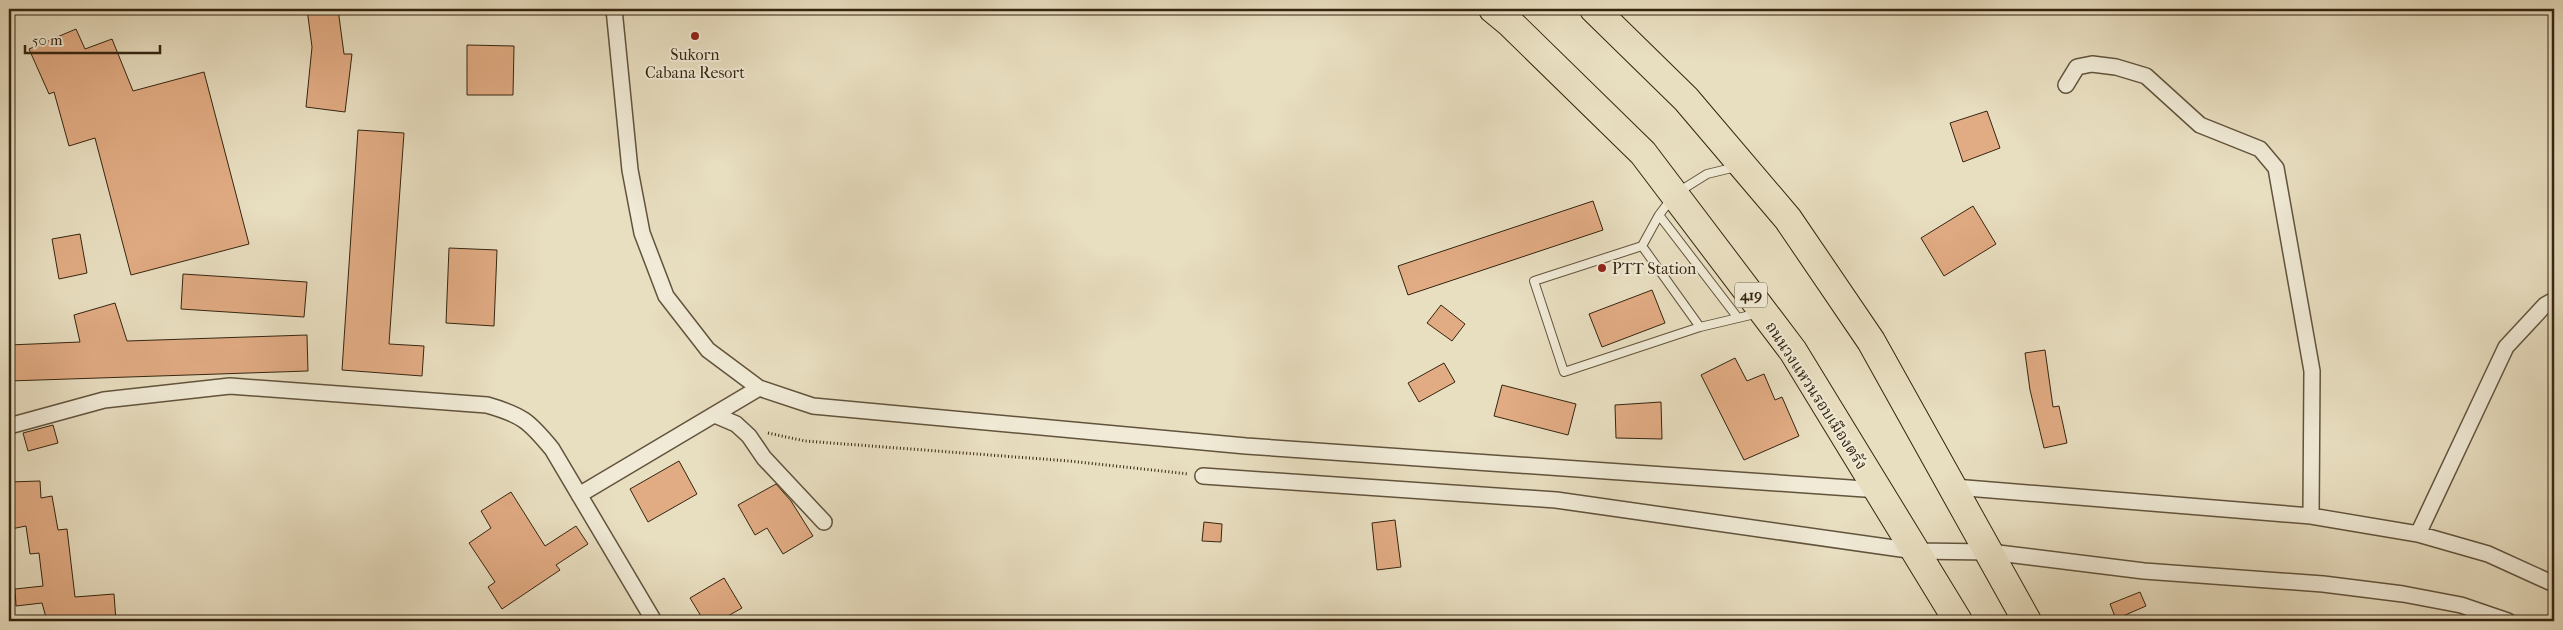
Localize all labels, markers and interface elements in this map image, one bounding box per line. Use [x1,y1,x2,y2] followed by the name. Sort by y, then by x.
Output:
[25,22,160,54] scale bar
[689,30,701,42] marker: Sukorn Cabana Resort
[32,31,63,49] text: 50 m
[645,45,745,82] place label: Sukorn Cabana Resort
[1612,259,1697,278] place label: PTT Station
[1596,262,1608,274] marker: PTT Station
[1735,282,1767,308] road number: 419
[1762,318,1872,473] street label: ถนนวงแหวนรอบเมืองตรัง

